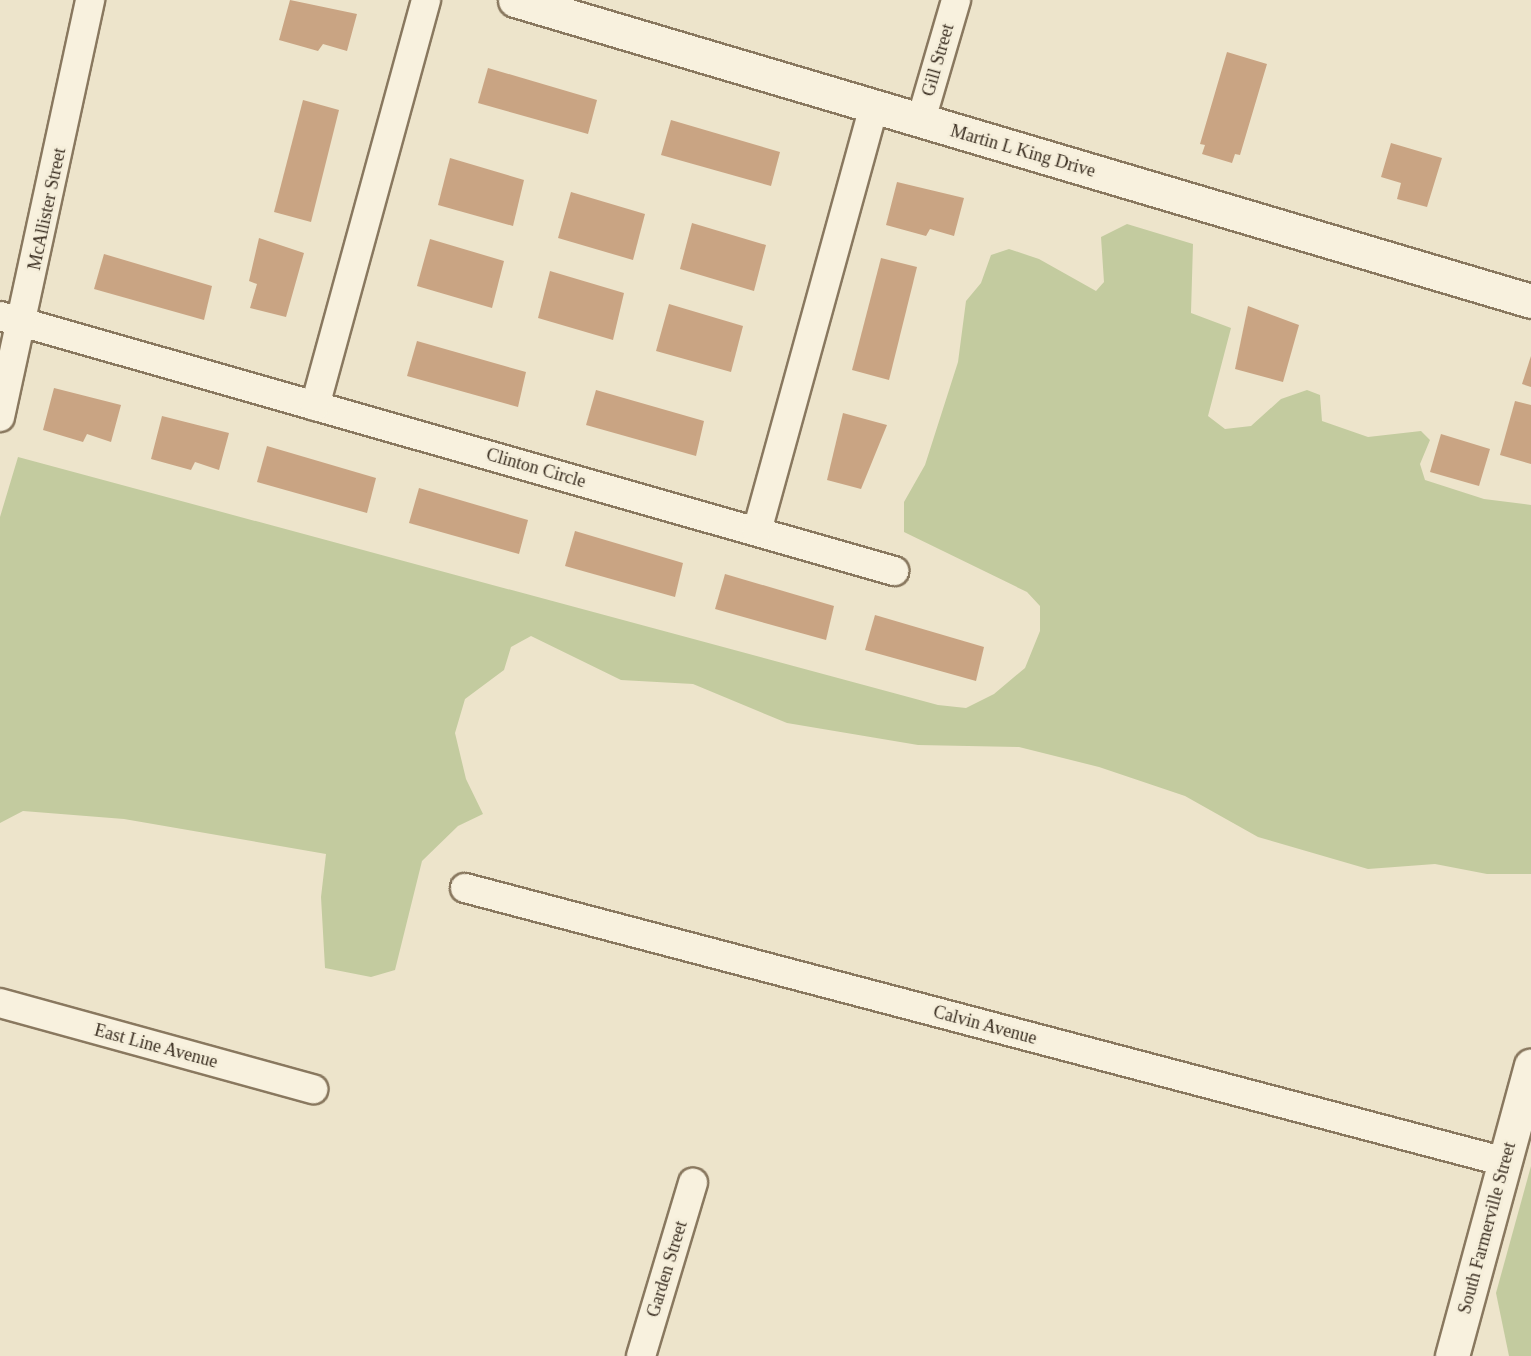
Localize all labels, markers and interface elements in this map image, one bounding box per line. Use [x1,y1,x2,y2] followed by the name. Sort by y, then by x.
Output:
[917,21,959,99] street label: Gill Street
[948,120,1098,182] street label: Martin L King Drive
[23,146,71,272] street label: McAllister Street
[484,443,588,493] street label: Clinton Circle
[930,1001,1040,1049] street label: Calvin Avenue
[92,1019,220,1073] street label: East Line Avenue
[1454,1140,1520,1316] street label: South Farmerville Street
[642,1218,692,1320] street label: Garden Street

